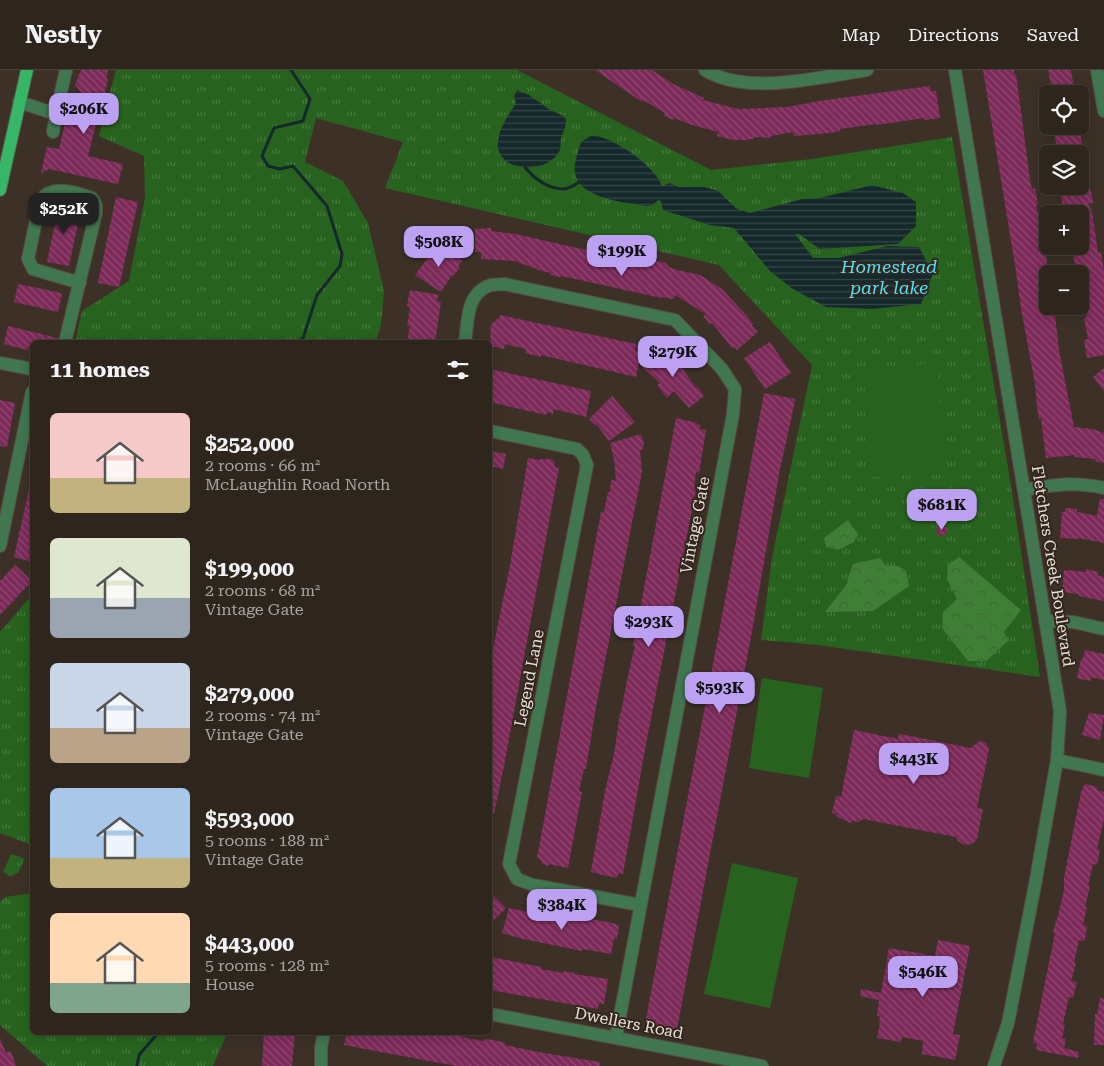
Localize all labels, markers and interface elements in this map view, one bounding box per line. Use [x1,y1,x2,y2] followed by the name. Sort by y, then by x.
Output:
[25,21,102,49] text: Nestly
[842,24,880,45] text: Map
[908,24,999,45] text: Directions
[1027,24,1079,45] text: Saved
[1039,85,1089,315] map controls
[1039,85,1089,135] button: locate
[49,92,119,135] pin: $206K
[60,99,108,118] text: $206K
[1039,145,1089,195] button: layers
[29,192,99,235] pin: $252K
[40,199,88,218] text: $252K
[1039,205,1089,255] button: +
[404,226,474,268] pin: $508K
[415,232,463,251] text: $508K
[587,234,657,277] pin: $199K
[598,241,646,260] text: $199K
[840,256,937,298] water label: Homestead park lake
[1039,265,1089,315] button: −
[638,336,708,378] pin: $279K
[649,342,697,361] text: $279K
[444,356,472,384] icon: filters
[50,358,150,382] text: 11 homes
[205,432,294,456] text: $252,000
[90,433,150,493] icon: home
[205,456,320,475] text: 2 rooms · 66 m²
[1028,464,1078,668] street label: Fletchers Creek Boulevard
[205,475,390,494] text: McLaughlin Road North
[676,475,714,575] street label: Vintage Gate
[907,488,977,531] pin: $681K
[918,495,966,514] text: $681K
[205,557,294,581] text: $199,000
[90,558,150,618] icon: home
[205,581,320,600] text: 2 rooms · 68 m²
[205,600,303,619] text: Vintage Gate
[614,606,684,648] pin: $293K
[625,612,673,631] text: $293K
[510,628,548,728] street label: Legend Lane
[685,672,755,714] pin: $593K
[696,678,744,697] text: $593K
[205,682,294,706] text: $279,000
[90,683,150,743] icon: home
[205,706,320,725] text: 2 rooms · 74 m²
[205,725,303,744] text: Vintage Gate
[879,742,949,785] pin: $443K
[890,749,938,768] text: $443K
[205,807,294,831] text: $593,000
[90,808,150,868] icon: home
[205,831,329,850] text: 5 rooms · 188 m²
[205,850,303,869] text: Vintage Gate
[527,888,597,931] pin: $384K
[538,895,586,914] text: $384K
[205,932,294,956] text: $443,000
[90,933,150,993] icon: home
[205,956,329,975] text: 5 rooms · 128 m²
[888,956,958,998] pin: $546K
[899,962,947,981] text: $546K
[205,975,254,994] text: House
[573,1003,685,1043] street label: Dwellers Road

